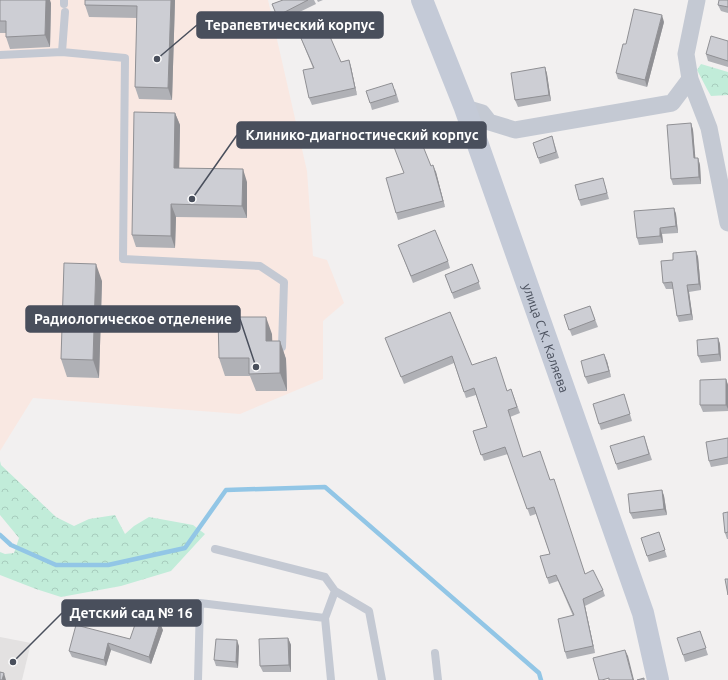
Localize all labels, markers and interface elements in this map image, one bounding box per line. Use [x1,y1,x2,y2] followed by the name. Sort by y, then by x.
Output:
[197,12,383,38] callout: Терапевтический корпус
[205,17,375,33] text: Терапевтический корпус
[237,122,486,148] callout: Клинико-диагностический корпус
[245,127,479,143] text: Клинико-диагностический корпус
[520,281,572,394] street label: улица С.К. Каляева
[26,306,240,332] callout: Радиологическое отделение
[34,311,232,327] text: Радиологическое отделение
[62,600,201,626] callout: Детский сад № 16
[69,605,193,621] text: Детский сад № 16

